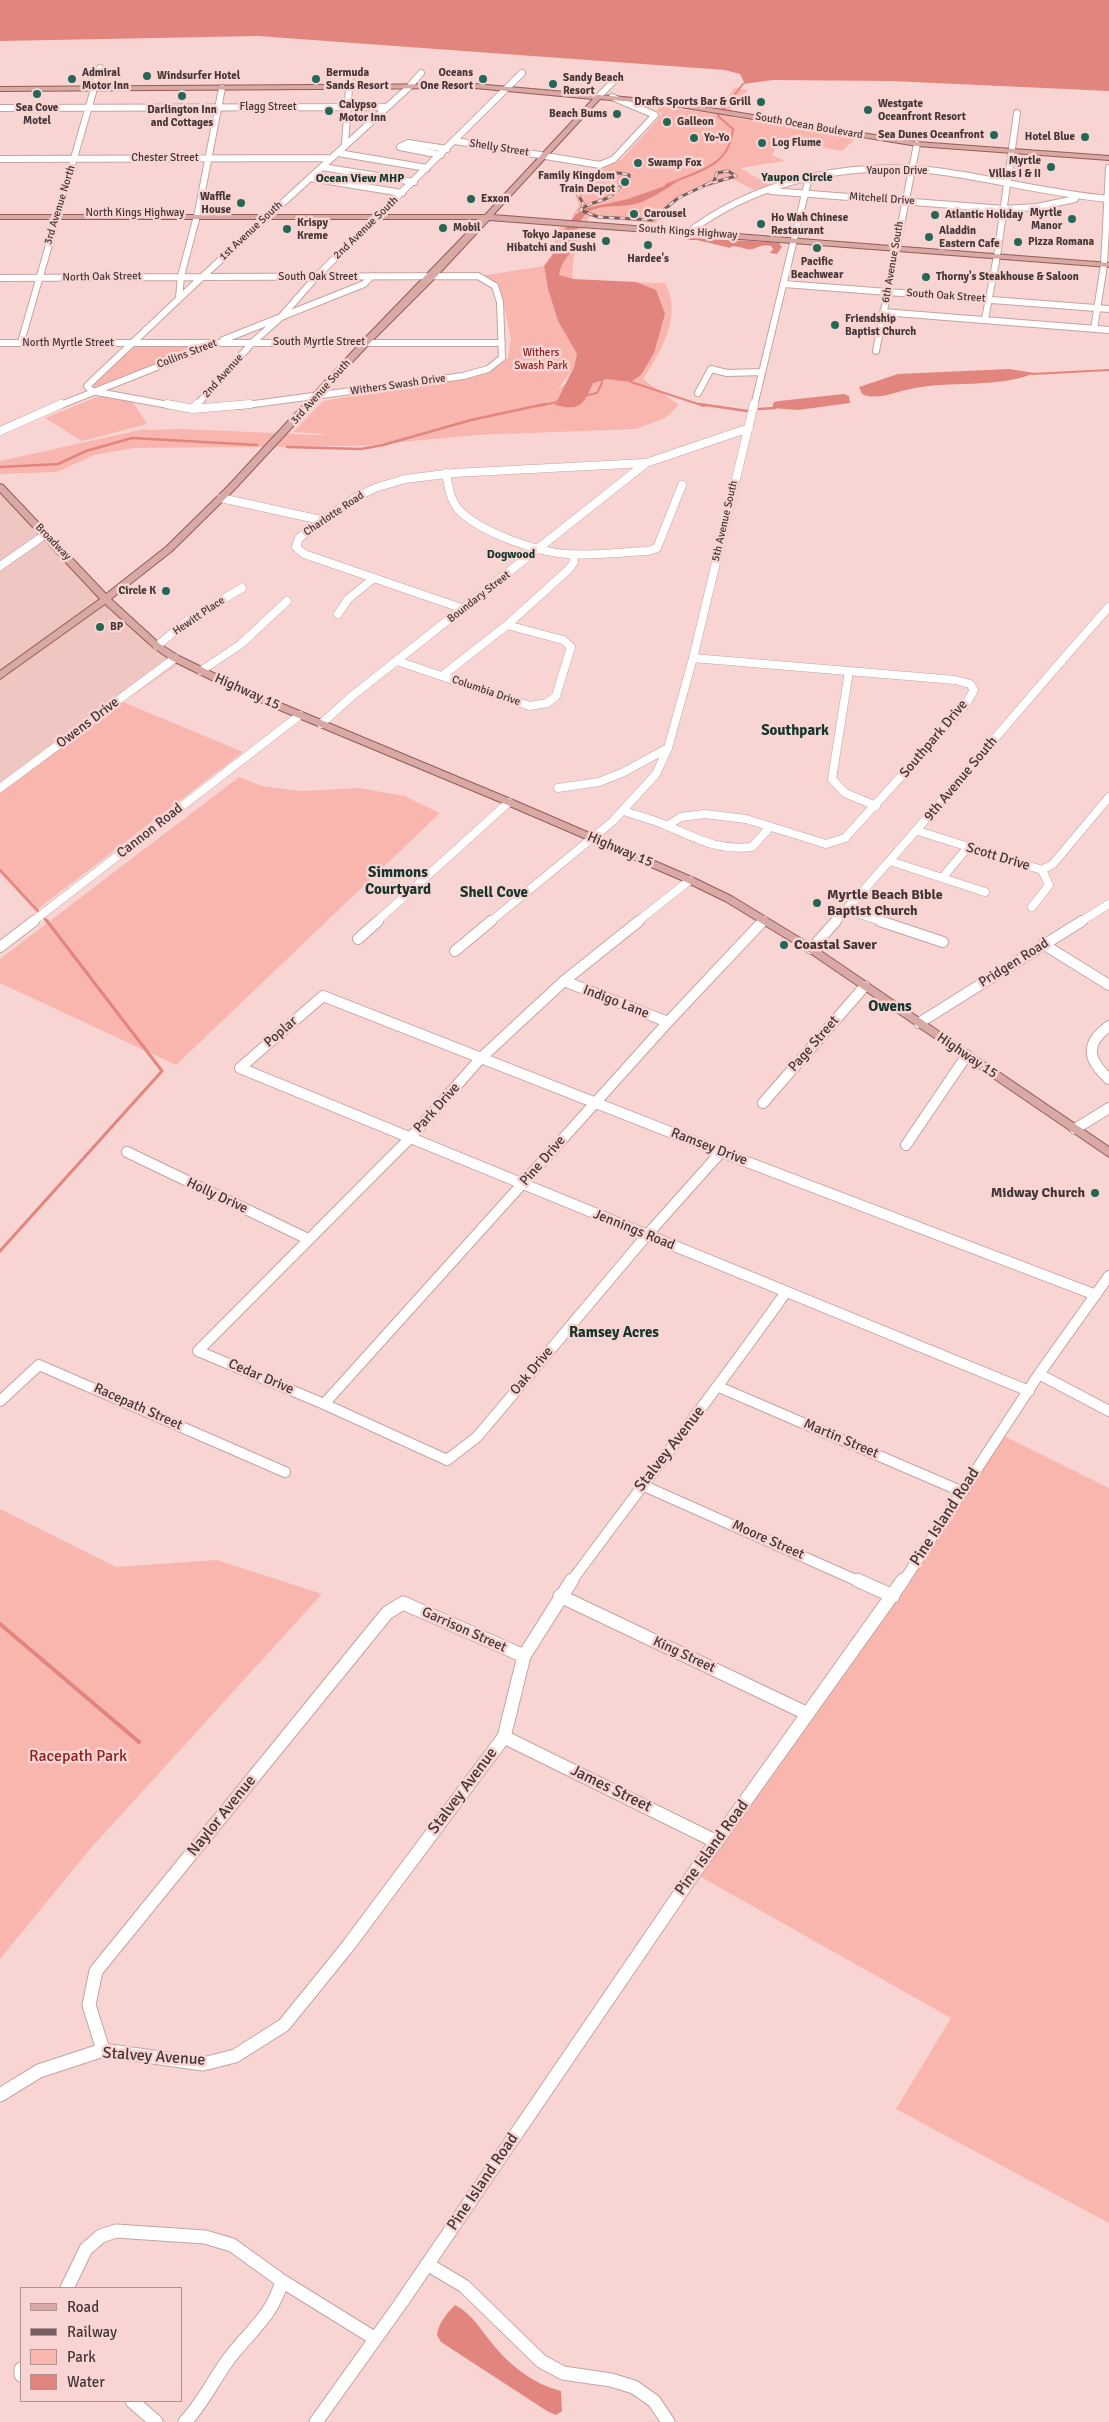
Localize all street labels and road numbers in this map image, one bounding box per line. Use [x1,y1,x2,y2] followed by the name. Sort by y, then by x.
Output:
[239,100,297,114] street label: Flagg Street
[754,110,864,142] street label: South Ocean Boulevard
[468,137,530,159] street label: Shelly Street
[131,151,199,165] street label: Chester Street
[42,164,78,246] street label: 3rd Avenue North
[866,164,928,178] street label: Yaupon Drive
[849,190,915,208] street label: Mitchell Drive
[331,194,401,262] street label: 2nd Avenue South
[217,198,285,264] street label: 1st Avenue South
[86,206,184,220] street label: North Kings Highway
[879,220,907,304] street label: 6th Avenue South
[638,222,738,242] street label: South Kings Highway
[62,270,142,284] street label: North Oak Street
[278,270,358,284] street label: South Oak Street
[906,287,986,305] street label: South Oak Street
[273,335,365,349] street label: South Myrtle Street
[22,336,114,350] street label: North Myrtle Street
[155,336,219,372] street label: Collins Street
[200,351,246,401] street label: 2nd Avenue
[288,357,354,427] street label: 3rd Avenue South
[350,372,446,398] street label: Withers Swash Drive
[709,479,741,563] street label: 5th Avenue South
[301,489,367,539] street label: Charlotte Road
[32,521,74,563] street label: Broadway
[445,568,513,626] street label: Boundary Street
[171,594,227,638] street label: Hewitt Place
[212,670,282,714] street label: Highway 15
[450,673,522,709] street label: Columbia Drive
[53,694,123,752] street label: Owens Drive
[897,697,971,781] street label: Southpark Drive
[921,733,1001,825] street label: 9th Avenue South
[114,800,186,862] street label: Cannon Road
[585,829,655,871] street label: Highway 15
[964,839,1032,875] street label: Scott Drive
[976,935,1052,991] street label: Pridgen Road
[581,982,651,1022] street label: Indigo Lane
[261,1013,301,1051] street label: Poplar
[785,1013,843,1075] street label: Page Street
[933,1030,1001,1082] street label: Highway 15
[410,1080,464,1136] street label: Park Drive
[668,1125,750,1169] street label: Ramsey Drive
[517,1133,569,1189] street label: Pine Drive
[184,1175,250,1217] street label: Holly Drive
[591,1206,677,1254] street label: Jennings Road
[507,1344,557,1398] street label: Oak Drive
[226,1356,296,1398] street label: Cedar Drive
[91,1380,185,1434] street label: Racepath Street
[631,1402,709,1496] street label: Stalvey Avenue
[801,1416,881,1462] street label: Martin Street
[906,1464,984,1570] street label: Pine Island Road
[729,1517,807,1563] street label: Moore Street
[419,1604,509,1656] street label: Garrison Street
[650,1633,718,1677] street label: King Street
[424,1744,502,1838] street label: Stalvey Avenue
[567,1761,655,1817] street label: James Street
[184,1772,260,1860] street label: Naylor Avenue
[671,1797,753,1899] street label: Pine Island Road
[102,2044,206,2070] street label: Stalvey Avenue
[443,2130,523,2234] street label: Pine Island Road

